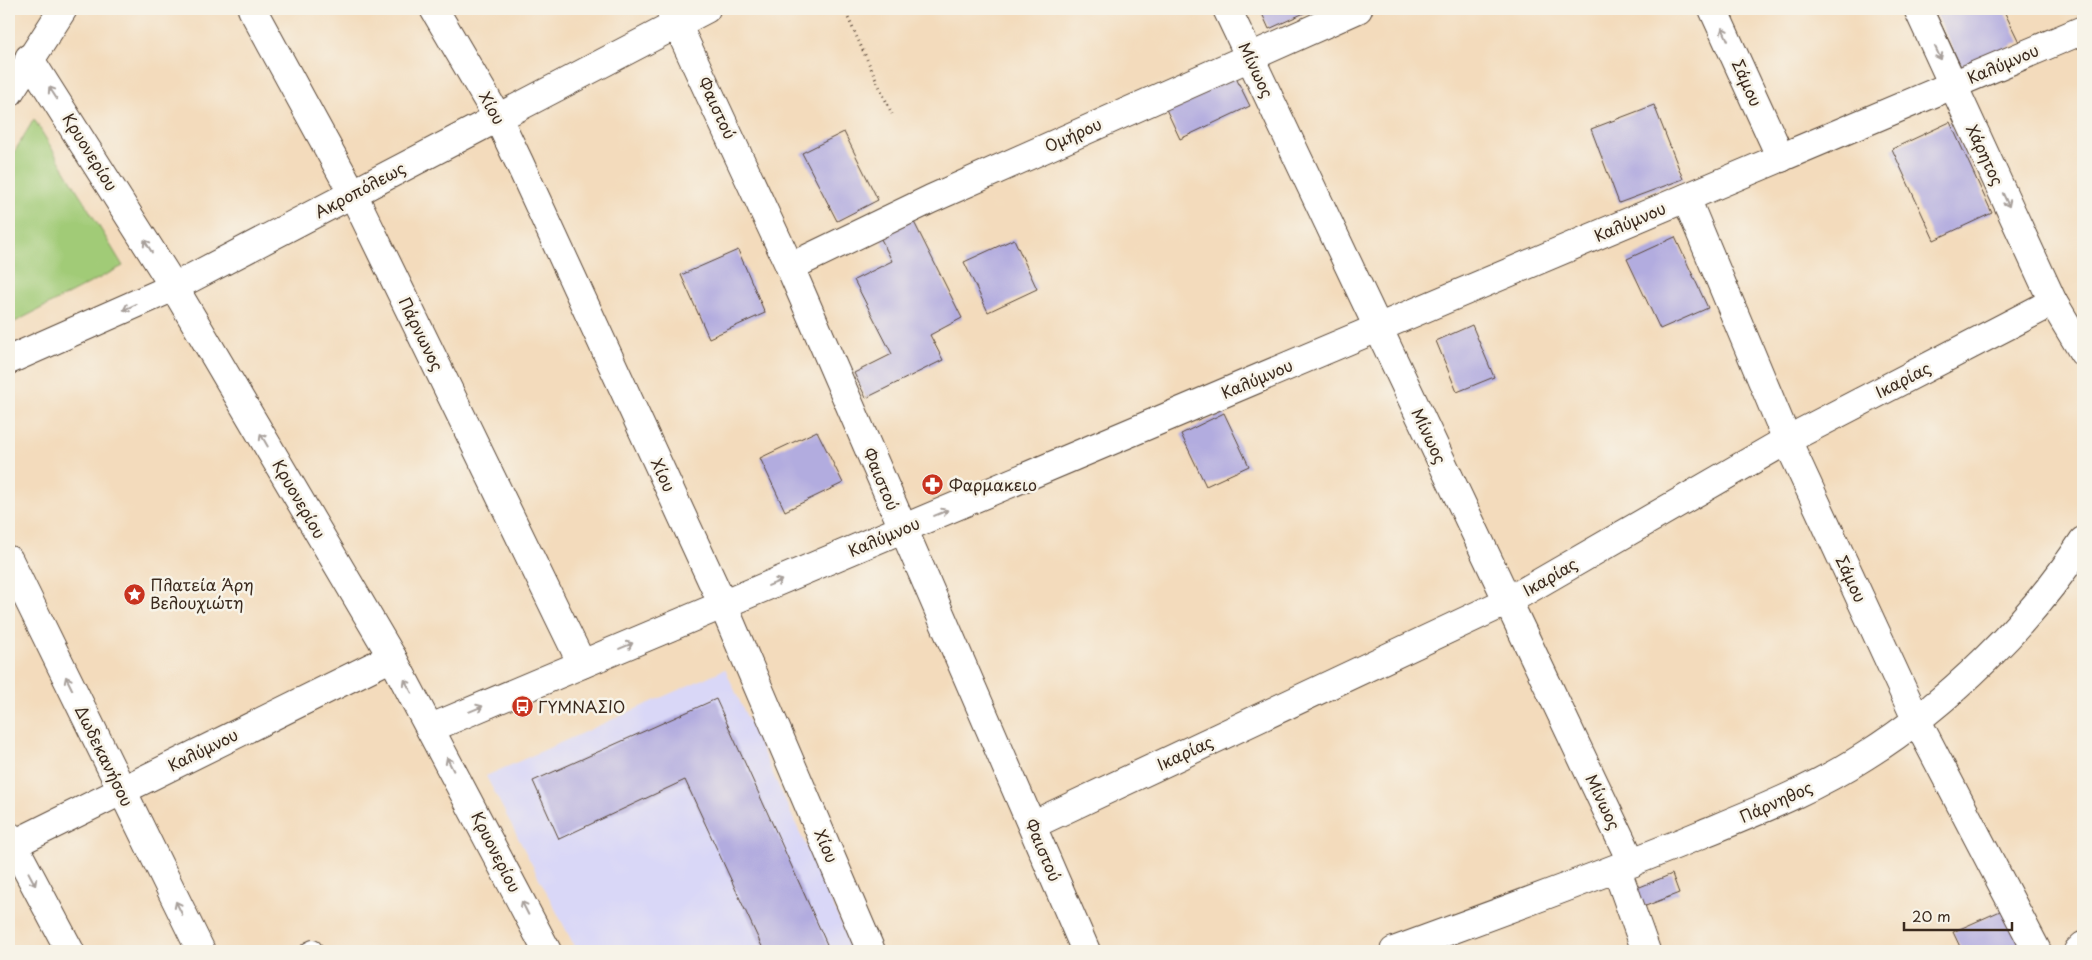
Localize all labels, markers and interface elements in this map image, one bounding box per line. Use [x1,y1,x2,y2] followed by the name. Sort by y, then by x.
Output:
[1720,27,1729,42] one-way arrow
[1963,37,2042,89] street label: Καλύμνου
[1234,38,1280,101] street label: Μίνωος
[1934,45,1943,60] one-way arrow
[1727,55,1769,110] street label: Σάμου
[693,73,743,143] street label: Φαιστού
[48,86,58,100] one-way arrow
[474,87,512,128] street label: Χίου
[57,108,124,195] street label: Κρυονερίου
[1040,111,1105,157] street label: Ομήρου
[1961,120,2011,189] street label: Χάρητος
[310,155,409,223] street label: Ακροπόλεως
[2002,192,2012,207] one-way arrow
[1590,195,1669,247] street label: Καλύμνου
[143,239,153,253] one-way arrow
[394,293,450,374] street label: Πάρνωνος
[123,302,138,312] one-way arrow
[1217,352,1296,404] street label: Καλύμνου
[1871,355,1934,403] street label: Ικαρίας
[1407,404,1453,467] street label: Μίνωος
[259,433,269,447] one-way arrow
[858,443,906,514] street label: Φαιστού
[268,454,332,543] street label: Κρυονερίου
[646,454,682,495] street label: Χίου
[949,472,1037,496] place label: Φαρμακειο
[921,473,945,497] pharmacy icon: Φαρμακειο
[933,507,948,517] one-way arrow
[844,510,923,562] street label: Καλύμνου
[1518,551,1581,601] street label: Ικαρίας
[1831,551,1873,606] street label: Σάμου
[150,572,254,614] place label: Πλατεία Άρη Βελουχιώτη
[767,577,782,587] one-way arrow
[122,582,146,606] place icon: Πλατεία Άρη Βελουχιώτη
[618,641,633,650] one-way arrow
[64,676,74,691] one-way arrow
[403,678,413,693] one-way arrow
[538,694,625,718] place label: ΓΥΜΝΑΣΙΟ
[510,695,534,719] bus stop icon: ΓΥΜΝΑΣΙΟ
[70,701,140,810] street label: Δωδεκανήσου
[468,704,483,714] one-way arrow
[163,722,242,776] street label: Καλύμνου
[1153,729,1217,776] street label: Ικαρίας
[445,757,454,772] one-way arrow
[1581,770,1627,833] street label: Μίνωος
[1735,774,1816,828] street label: Πάρνηθος
[466,807,528,896] street label: Κρυονερίου
[1020,814,1068,885] street label: Φαιστού
[809,825,845,866] street label: Χίου
[27,871,37,886] one-way arrow
[174,900,184,915] one-way arrow
[1904,900,2012,932] scale bar
[520,901,529,916] one-way arrow
[1912,904,1951,927] text: 20 m

